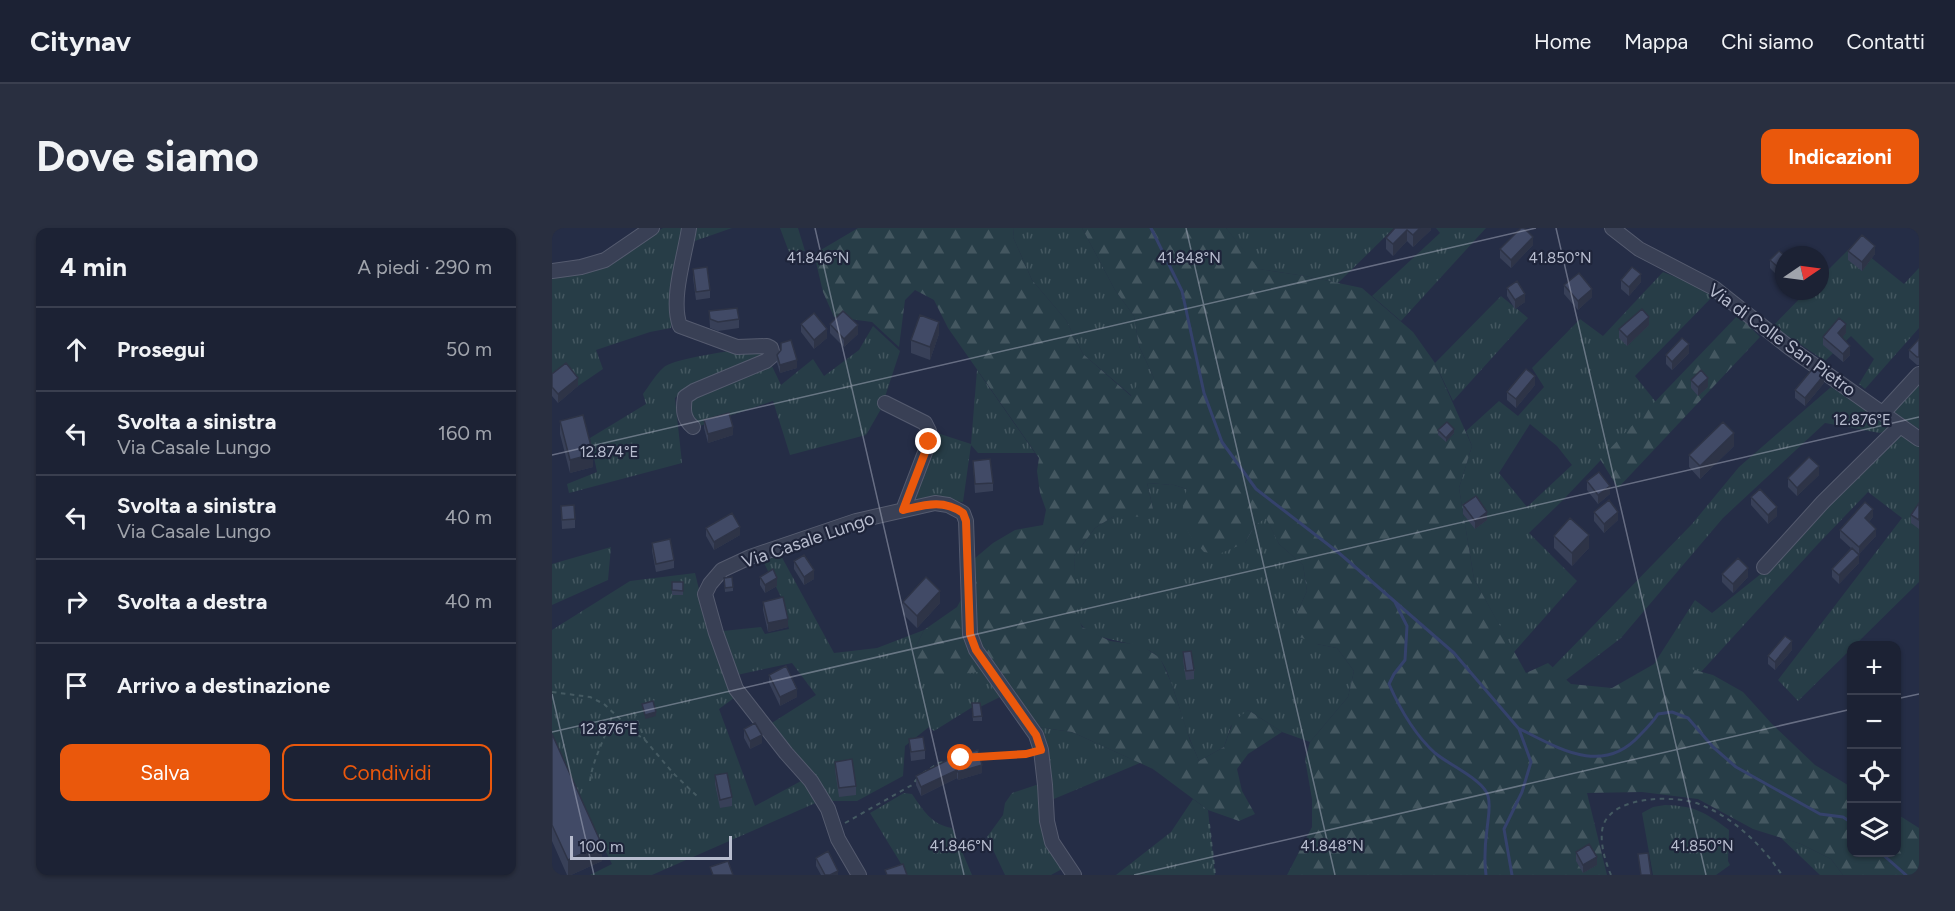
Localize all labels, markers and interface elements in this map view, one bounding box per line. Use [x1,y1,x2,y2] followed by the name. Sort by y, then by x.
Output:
[30,24,131,58] text: Citynav
[1534,29,1591,54] text: Home
[1624,29,1688,54] text: Mappa
[1721,29,1814,54] text: Chi siamo
[1847,29,1925,54] text: Contatti
[1761,129,1919,184] button: Indicazioni
[36,131,259,182] text: Dove siamo
[1775,246,1829,300] north arrow
[787,249,849,267] text: 41.846°N
[1157,249,1221,267] text: 41.848°N
[1528,249,1592,267] text: 41.850°N
[60,251,127,283] text: 4 min
[358,255,492,279] text: A piedi · 290 m
[1704,279,1860,401] street label: Via di Colle San Pietro
[60,333,93,366] icon: ahead
[117,336,205,363] text: Prosegui
[446,337,492,361] text: 50 m
[117,408,276,435] text: Svolta a sinistra
[1833,411,1891,429] text: 12.876°E
[60,417,93,450] icon: left
[438,421,492,445] text: 160 m
[915,428,941,454] route end
[117,435,271,459] text: Via Casale Lungo
[580,443,638,461] text: 12.874°E
[117,492,276,519] text: Svolta a sinistra
[60,501,93,534] icon: left
[445,505,492,529] text: 40 m
[739,507,877,573] street label: Via Casale Lungo
[117,519,271,543] text: Via Casale Lungo
[60,585,93,618] icon: right
[117,588,267,615] text: Svolta a destra
[445,589,492,613] text: 40 m
[1847,641,1901,857] map controls
[1847,641,1901,695] button: +
[60,669,93,702] icon: arrive
[117,672,330,699] text: Arrivo a destinazione
[1847,695,1901,749] button: −
[580,720,638,738] text: 12.876°E
[60,744,270,801] button: Salva
[282,744,492,801] button: Condividi
[947,744,973,770] route start
[1847,749,1901,803] button: locate
[1847,803,1901,857] button: layers
[570,833,732,860] scale bar
[579,837,624,856] text: 100 m
[930,837,992,855] text: 41.846°N
[1300,837,1364,855] text: 41.848°N
[1670,837,1734,855] text: 41.850°N

